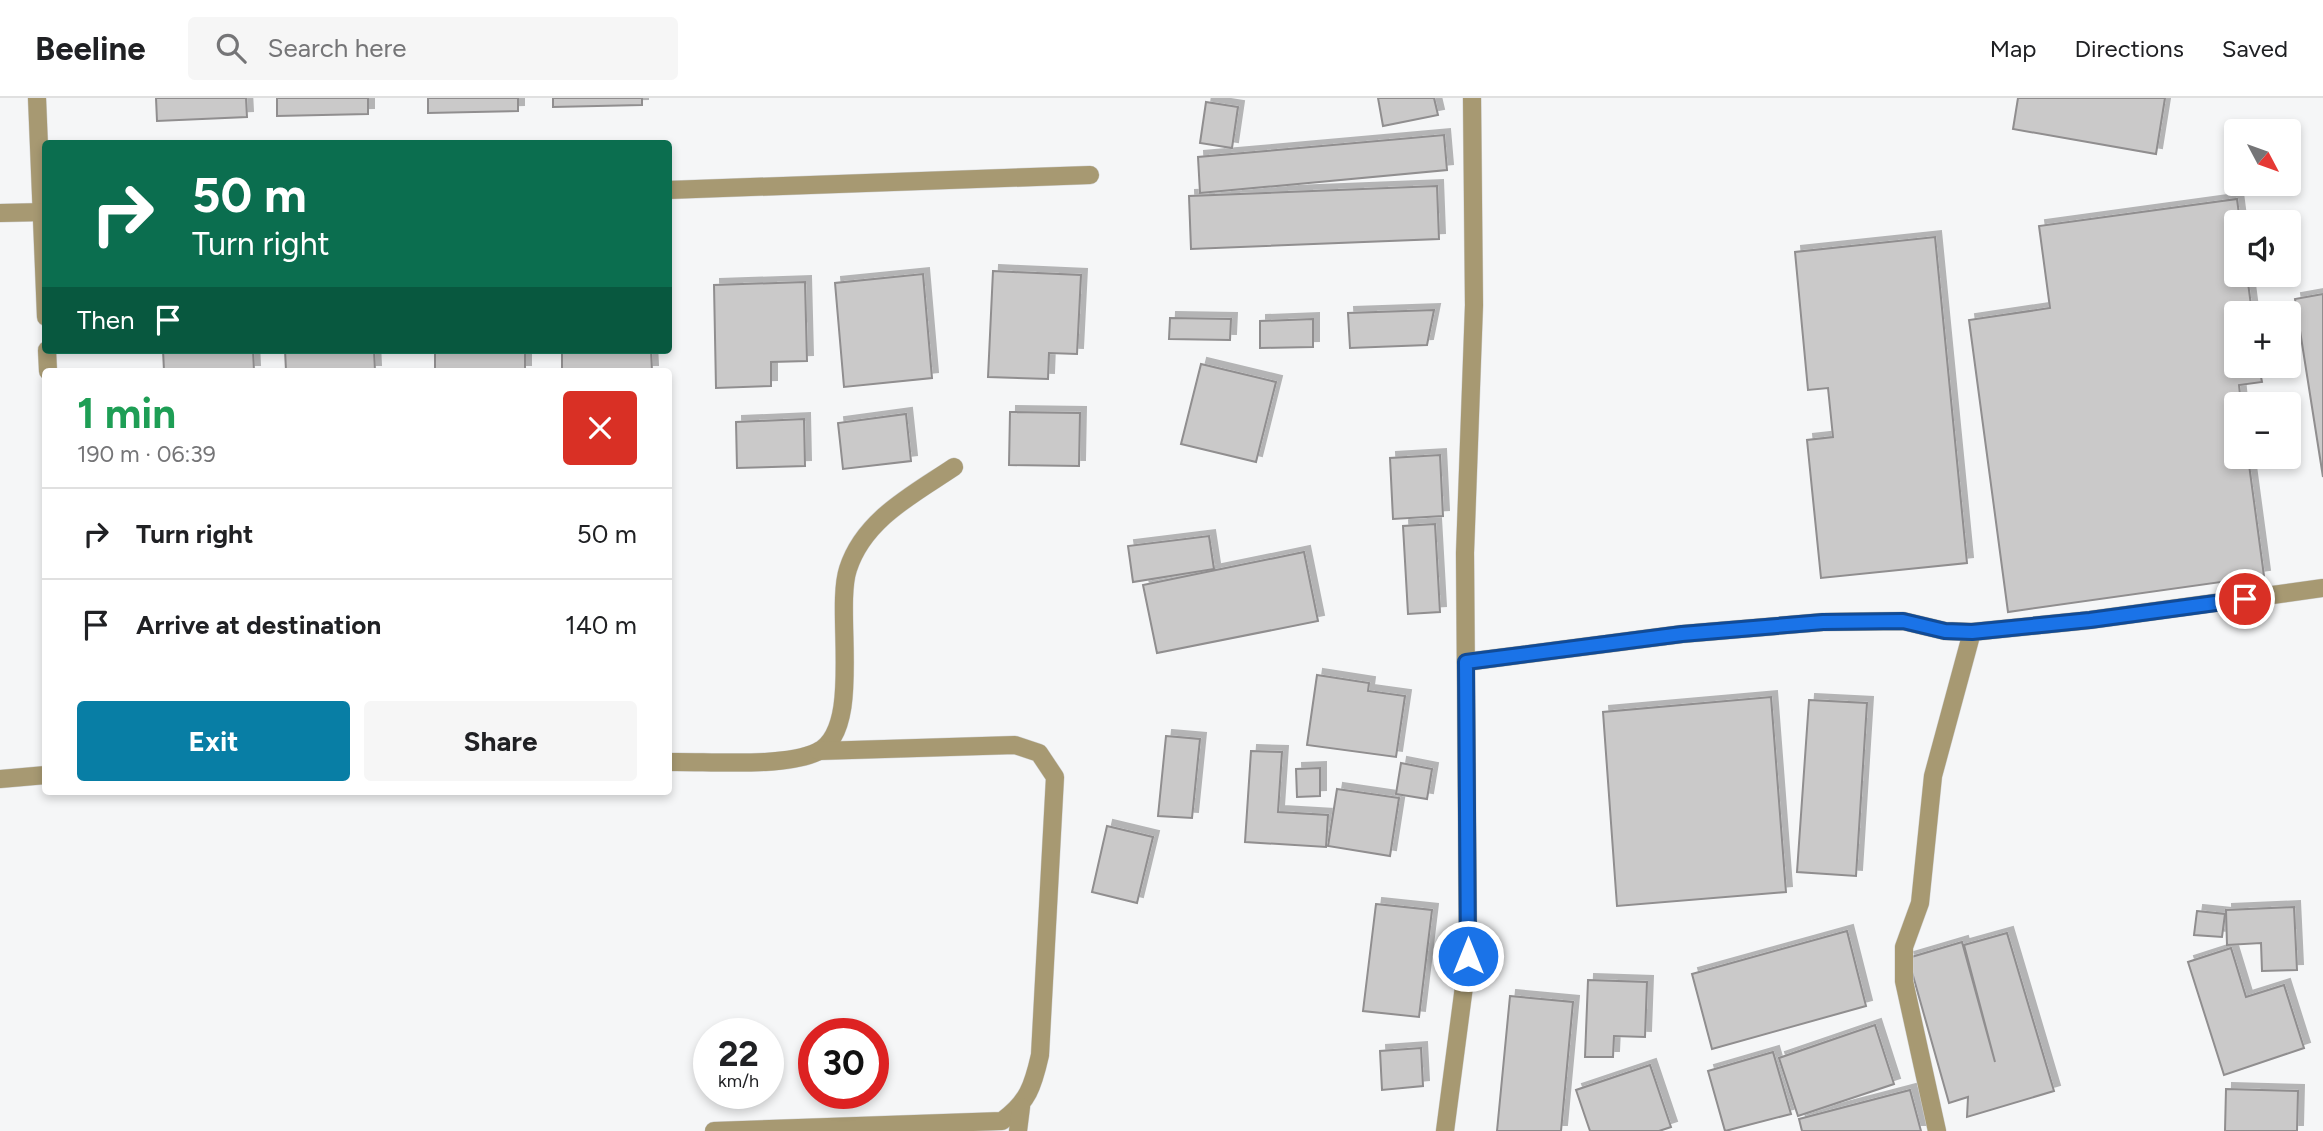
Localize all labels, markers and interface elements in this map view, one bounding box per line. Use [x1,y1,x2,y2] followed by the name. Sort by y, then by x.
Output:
[188,17,678,80] search box
[35,29,146,68] text: Beeline
[212,29,250,67] icon: search
[268,32,406,64] text: Search here
[1990,34,2036,63] text: Map
[2074,34,2184,63] text: Directions
[2222,34,2288,63] text: Saved
[2224,119,2301,196] north arrow
[2224,119,2301,469] map controls
[192,165,307,224] text: 50 m
[77,168,168,259] icon: right
[2224,210,2301,287] button: sound
[192,225,330,263] text: Turn right
[149,301,187,339] icon: arrive
[2224,301,2301,378] button: +
[77,304,135,336] text: Then
[77,388,176,439] text: 1 min
[563,391,637,465] button: close
[2224,392,2301,469] button: −
[77,440,216,468] text: 190 m · 06:39
[77,515,115,553] icon: right
[136,518,253,550] text: Turn right
[577,518,637,550] text: 50 m
[2215,569,2275,629] pin
[2226,580,2264,618] icon: arrive
[77,606,115,644] icon: arrive
[136,609,381,641] text: Arrive at destination
[565,609,637,641] text: 140 m
[77,701,350,781] button: Exit
[364,701,637,781] button: Share
[1431,919,1505,993] position arrow
[798,1018,889,1109] speed limit sign: 30
[718,1033,759,1075] text: 22
[718,1070,759,1092] text: km/h

